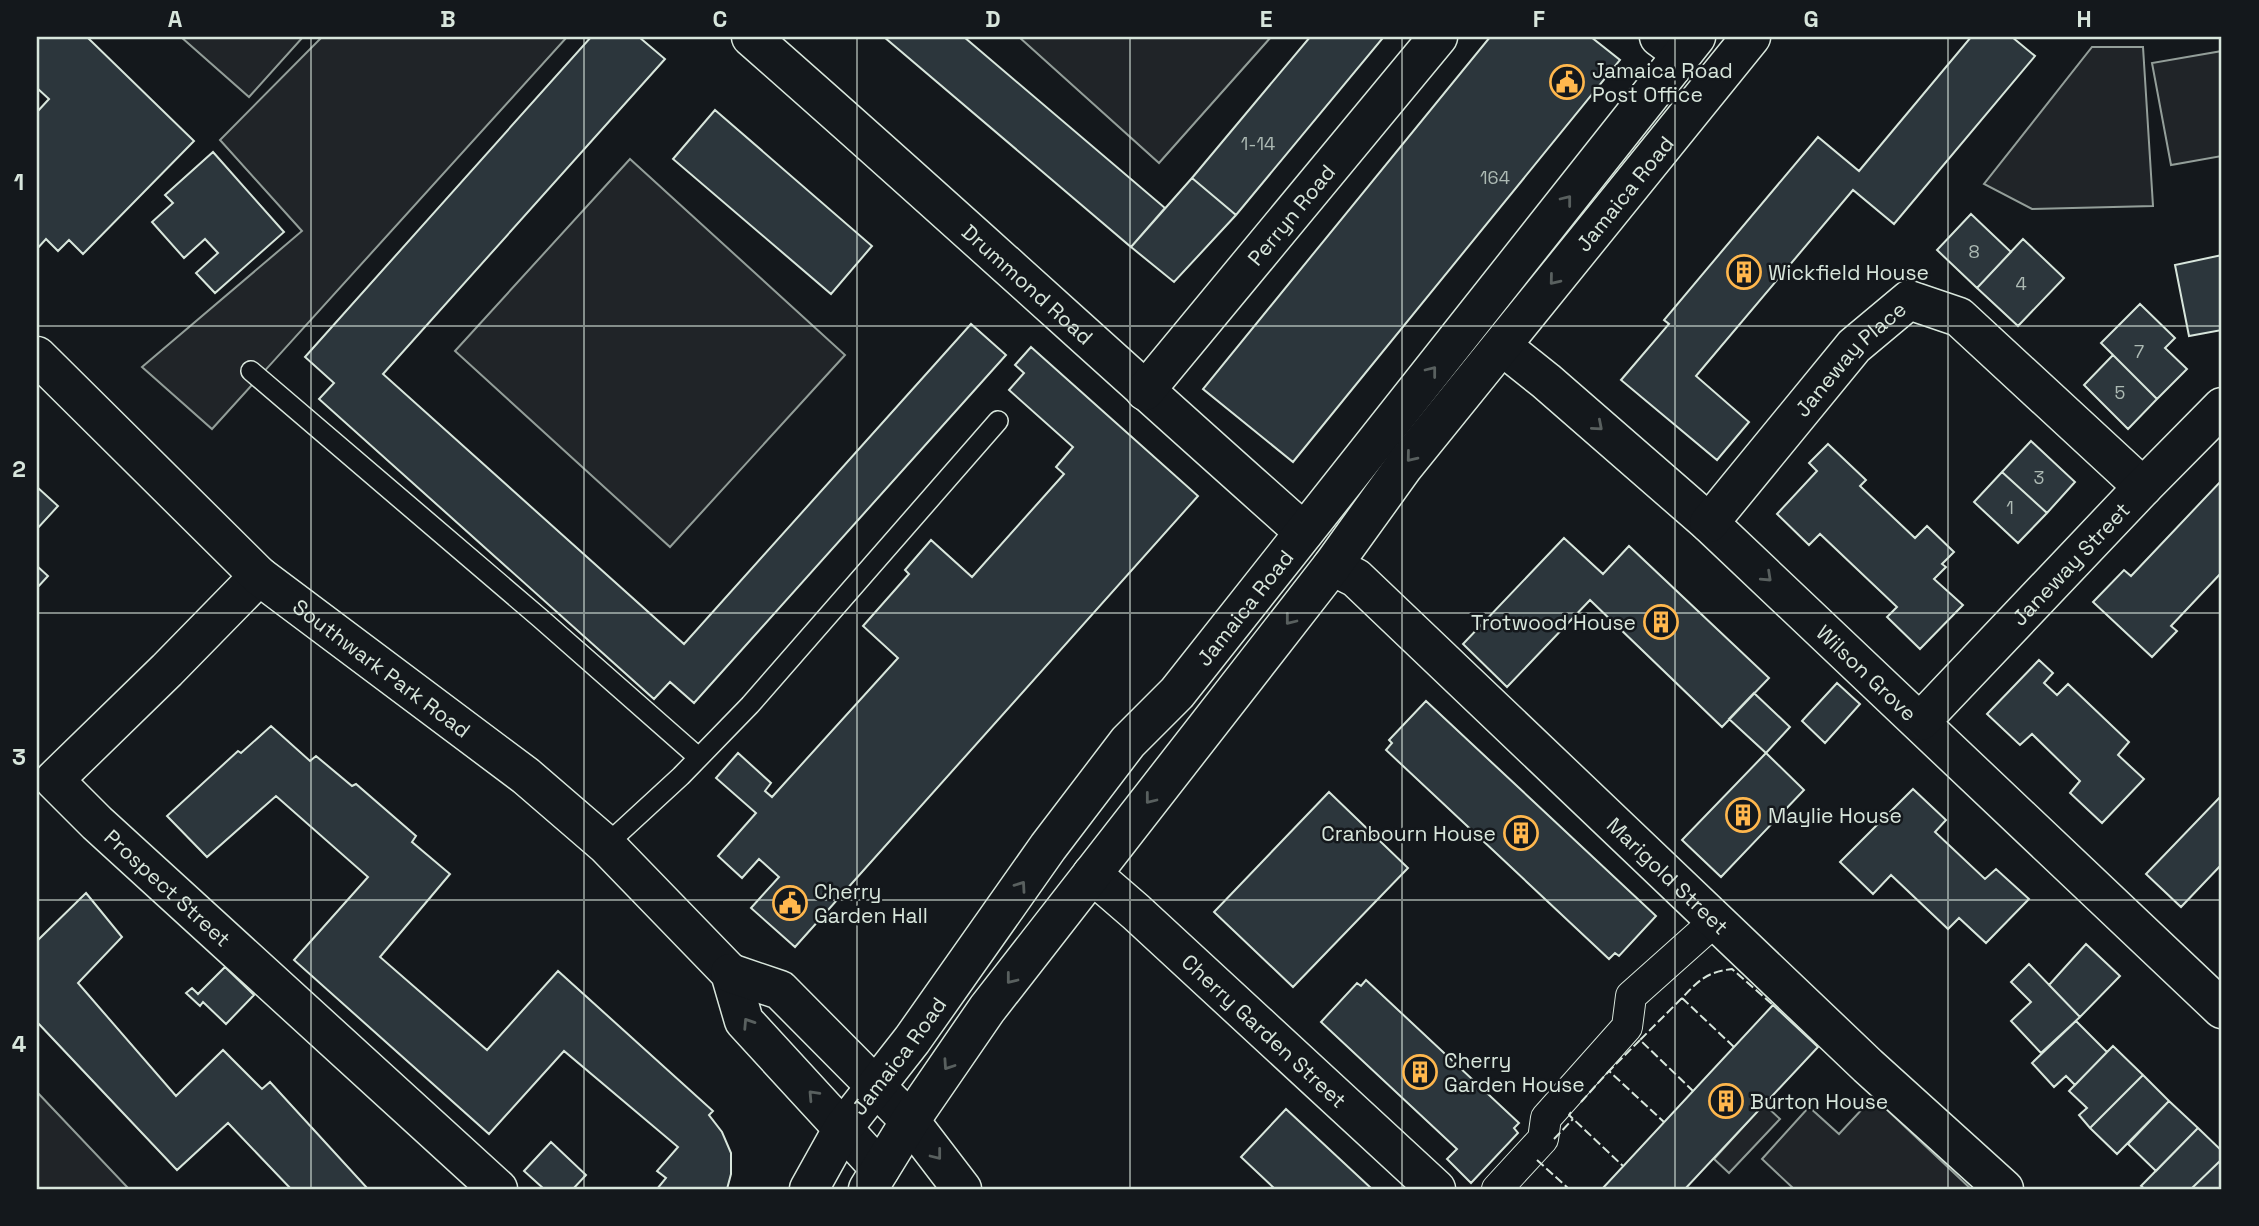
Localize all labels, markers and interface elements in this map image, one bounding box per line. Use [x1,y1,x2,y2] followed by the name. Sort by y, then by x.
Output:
[168,4,183,34] text: A
[440,4,456,34] text: B
[713,4,727,34] text: C
[985,4,1001,34] text: D
[1260,4,1272,34] text: E
[1533,4,1545,34] text: F
[1803,4,1819,34] text: G
[2076,4,2092,34] text: H
[1592,57,1733,108] place label: Jamaica Road Post Office
[1548,63,1586,101] public building icon: Jamaica Road Post Office
[1570,130,1679,257] street label: Jamaica Road
[1241,132,1275,155] house number: 1-14
[1241,158,1341,271] street label: Perryn Road
[1480,166,1510,189] house number: 164
[14,167,24,197] text: 1
[1559,196,1572,208] one-way arrow
[957,218,1099,350] street label: Drummond Road
[1968,240,1980,263] house number: 8
[1725,253,1763,291] building icon: Wickfield House
[1768,259,1929,286] place label: Wickfield House
[1550,272,1562,285] one-way arrow
[2015,272,2027,295] house number: 4
[1788,295,1911,422] street label: Janeway Place
[2134,340,2144,363] house number: 7
[1424,366,1437,379] one-way arrow
[2115,381,2125,404] house number: 5
[1589,418,1602,430] one-way arrow
[1407,450,1420,462] one-way arrow
[12,454,26,484] text: 2
[2034,466,2044,489] house number: 3
[2005,496,2135,631] street label: Janeway Street
[2006,496,2014,519] house number: 1
[1190,544,1299,671] street label: Jamaica Road
[1759,569,1772,582] one-way arrow
[288,593,476,743] street label: Southwark Park Road
[1642,603,1680,641] building icon: Trotwood House
[1471,609,1636,636] place label: Trotwood House
[1286,612,1299,625] one-way arrow
[1811,619,1923,727] street label: Wilson Grove
[12,742,26,772] text: 3
[1146,791,1158,804] one-way arrow
[1724,796,1762,834] building icon: Maylie House
[1768,802,1902,829] place label: Maylie House
[1602,811,1735,940] street label: Marigold Street
[1502,814,1540,852] building icon: Cranbourn House
[1321,820,1496,847] place label: Cranbourn House
[99,823,237,952] street label: Prospect Street
[814,878,928,929] place label: Cherry Garden Hall
[1013,881,1025,894] one-way arrow
[771,884,809,922] public building icon: Cherry Garden Hall
[1176,948,1353,1113] street label: Cherry Garden Street
[1006,971,1019,984] one-way arrow
[845,992,952,1120] street label: Jamaica Road
[743,1018,756,1031] one-way arrow
[12,1029,27,1059] text: 4
[1444,1047,1585,1098] place label: Cherry Garden House
[1401,1053,1439,1091] building icon: Cherry Garden House
[944,1057,956,1070] one-way arrow
[1707,1082,1745,1120] building icon: Burton House
[1750,1088,1888,1115] place label: Burton House
[808,1091,821,1104] one-way arrow
[928,1147,941,1159] one-way arrow

